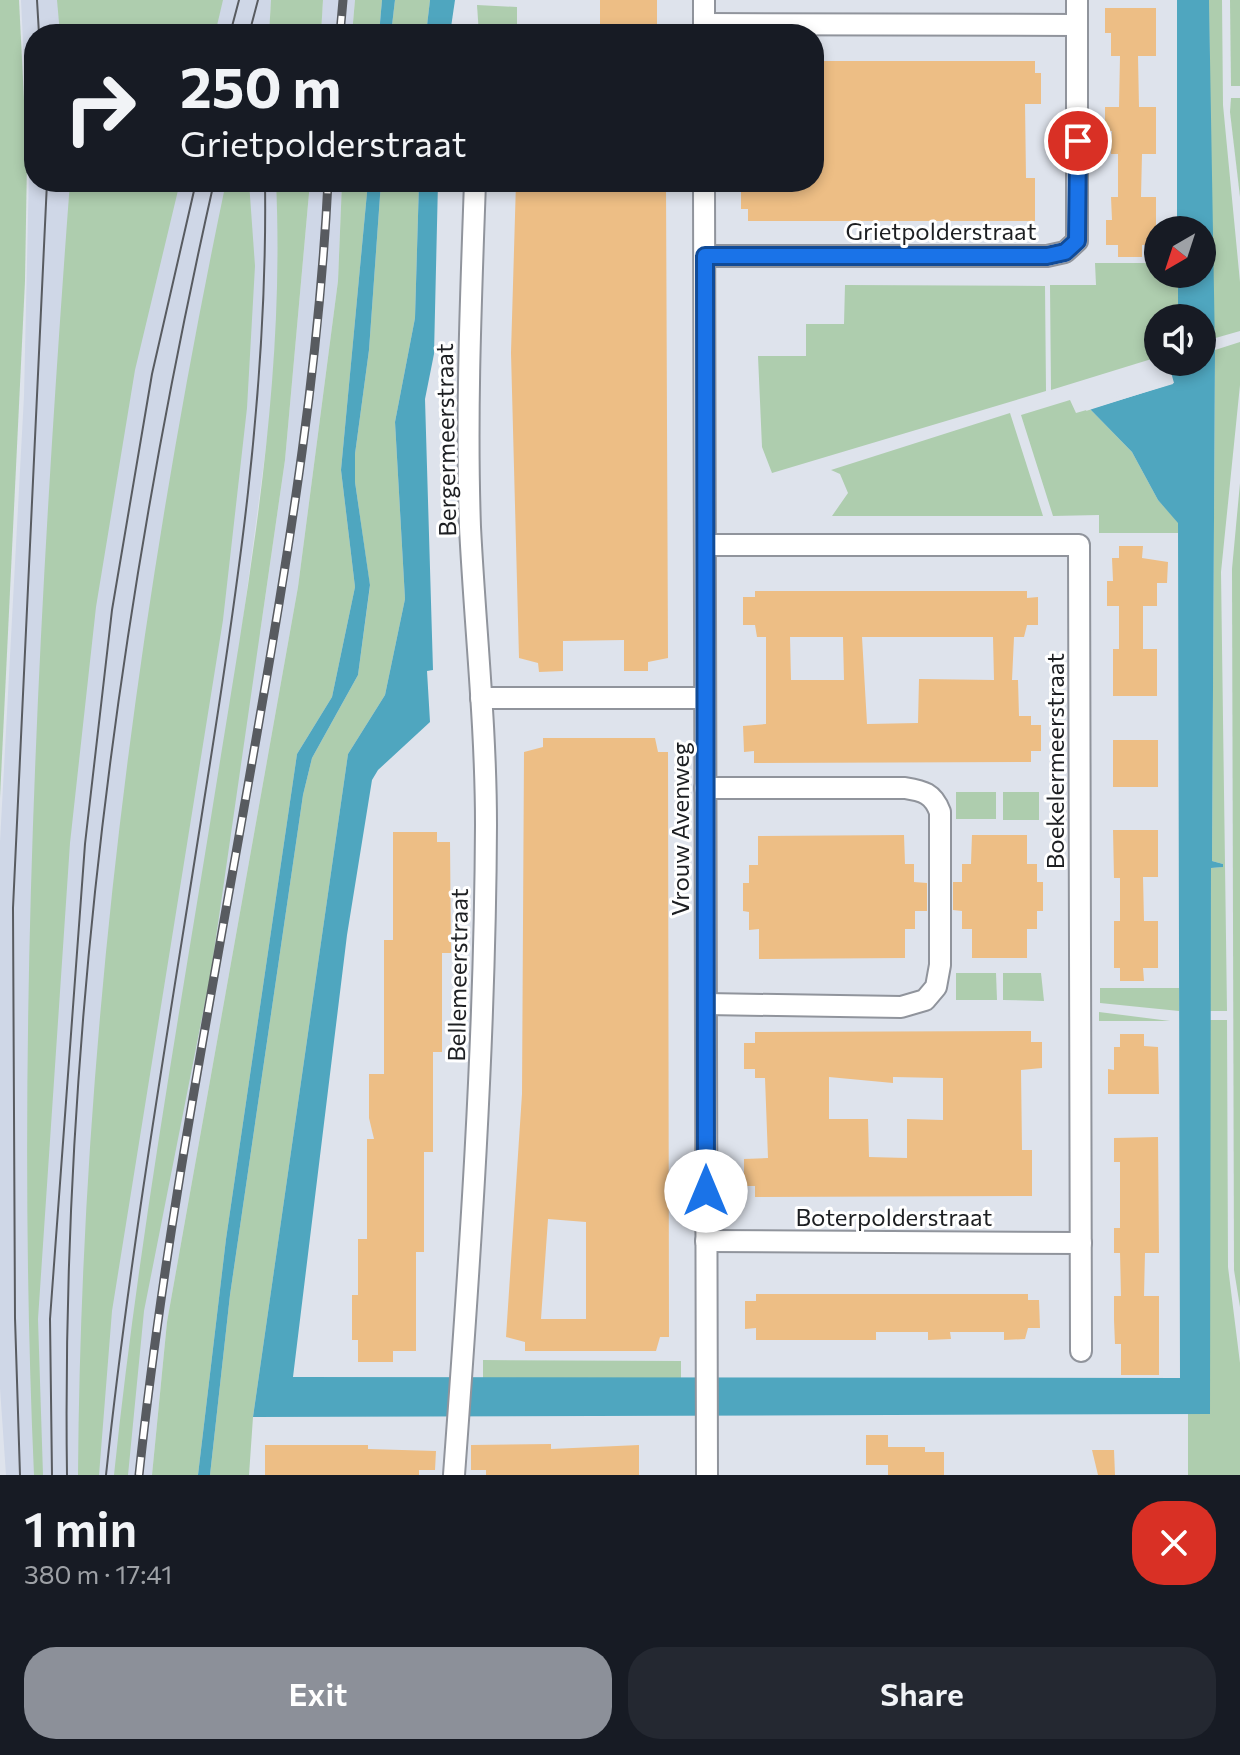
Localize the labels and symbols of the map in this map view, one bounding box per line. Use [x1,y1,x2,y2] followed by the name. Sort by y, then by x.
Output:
[1044,107,1112,175] pin
[846,216,1037,245] street label: Grietpolderstraat
[1144,216,1216,288] north arrow
[429,343,461,537] street label: Bergermeerstraat
[1040,653,1069,869] street label: Boekelermeerstraat
[665,742,694,916] street label: Vrouw Avenweg
[441,888,473,1062] street label: Bellemeerstraat
[664,1149,748,1233] position arrow
[796,1202,993,1231] street label: Boterpolderstraat

